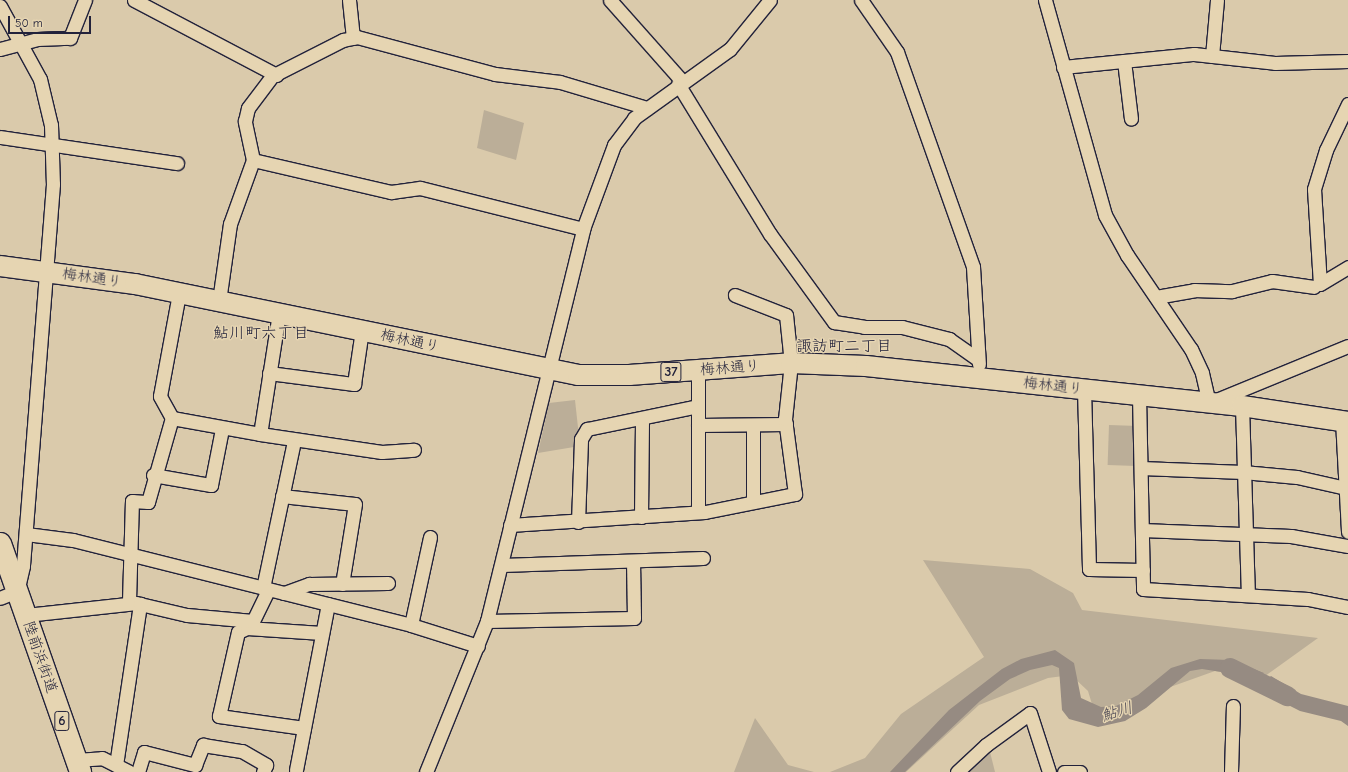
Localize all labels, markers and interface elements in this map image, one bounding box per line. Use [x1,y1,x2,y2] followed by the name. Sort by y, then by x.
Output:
[10,8,93,34] scale bar
[15,16,43,30] text: 50 m
[61,265,123,291] street label: 梅林通り
[213,323,309,343] district label: 鮎川町六丁目
[379,326,441,356] street label: 梅林通り
[796,336,892,356] district label: 諏訪町二丁目
[699,357,761,379] street label: 梅林通り
[660,360,682,384] road number: 37
[1022,374,1084,398] street label: 梅林通り
[19,619,61,695] street label: 陸前浜街道
[1099,698,1135,726] water label: 鮎川
[54,709,70,733] road number: 6

